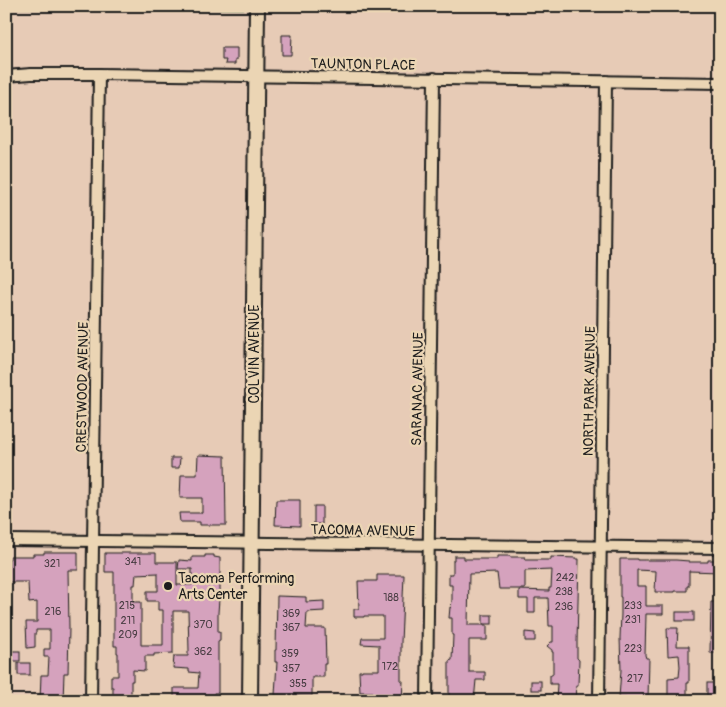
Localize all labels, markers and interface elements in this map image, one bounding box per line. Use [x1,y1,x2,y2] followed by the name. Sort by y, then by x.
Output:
[310,55,416,74] street label: TAUNTON PLACE
[246,305,263,403] street label: COLVIN AVENUE
[73,322,92,453] street label: CRESTWOOD AVENUE
[580,326,599,456] street label: NORTH PARK AVENUE
[408,332,427,446] street label: SARANAC AVENUE
[310,521,416,540] street label: TACOMA AVENUE
[125,555,141,568] house number: 341
[44,557,60,570] house number: 321
[178,570,294,603] place label: Tacoma Performing Arts Center
[556,571,574,584] house number: 242
[162,580,174,592] marker: Tacoma Performing Arts Center
[555,585,573,598] house number: 238
[383,591,399,604] house number: 188
[119,599,135,612] house number: 215
[624,599,642,612] house number: 233
[555,600,573,613] house number: 236
[45,605,61,618] house number: 216
[282,607,300,620] house number: 369
[625,613,641,626] house number: 231
[121,614,135,627] house number: 211
[193,618,213,631] house number: 370
[282,621,300,634] house number: 367
[118,628,138,641] house number: 209
[624,642,642,655] house number: 223
[194,645,212,658] house number: 362
[281,647,299,660] house number: 359
[382,660,398,673] house number: 172
[282,662,300,675] house number: 357
[627,672,643,685] house number: 217
[289,677,307,690] house number: 355

